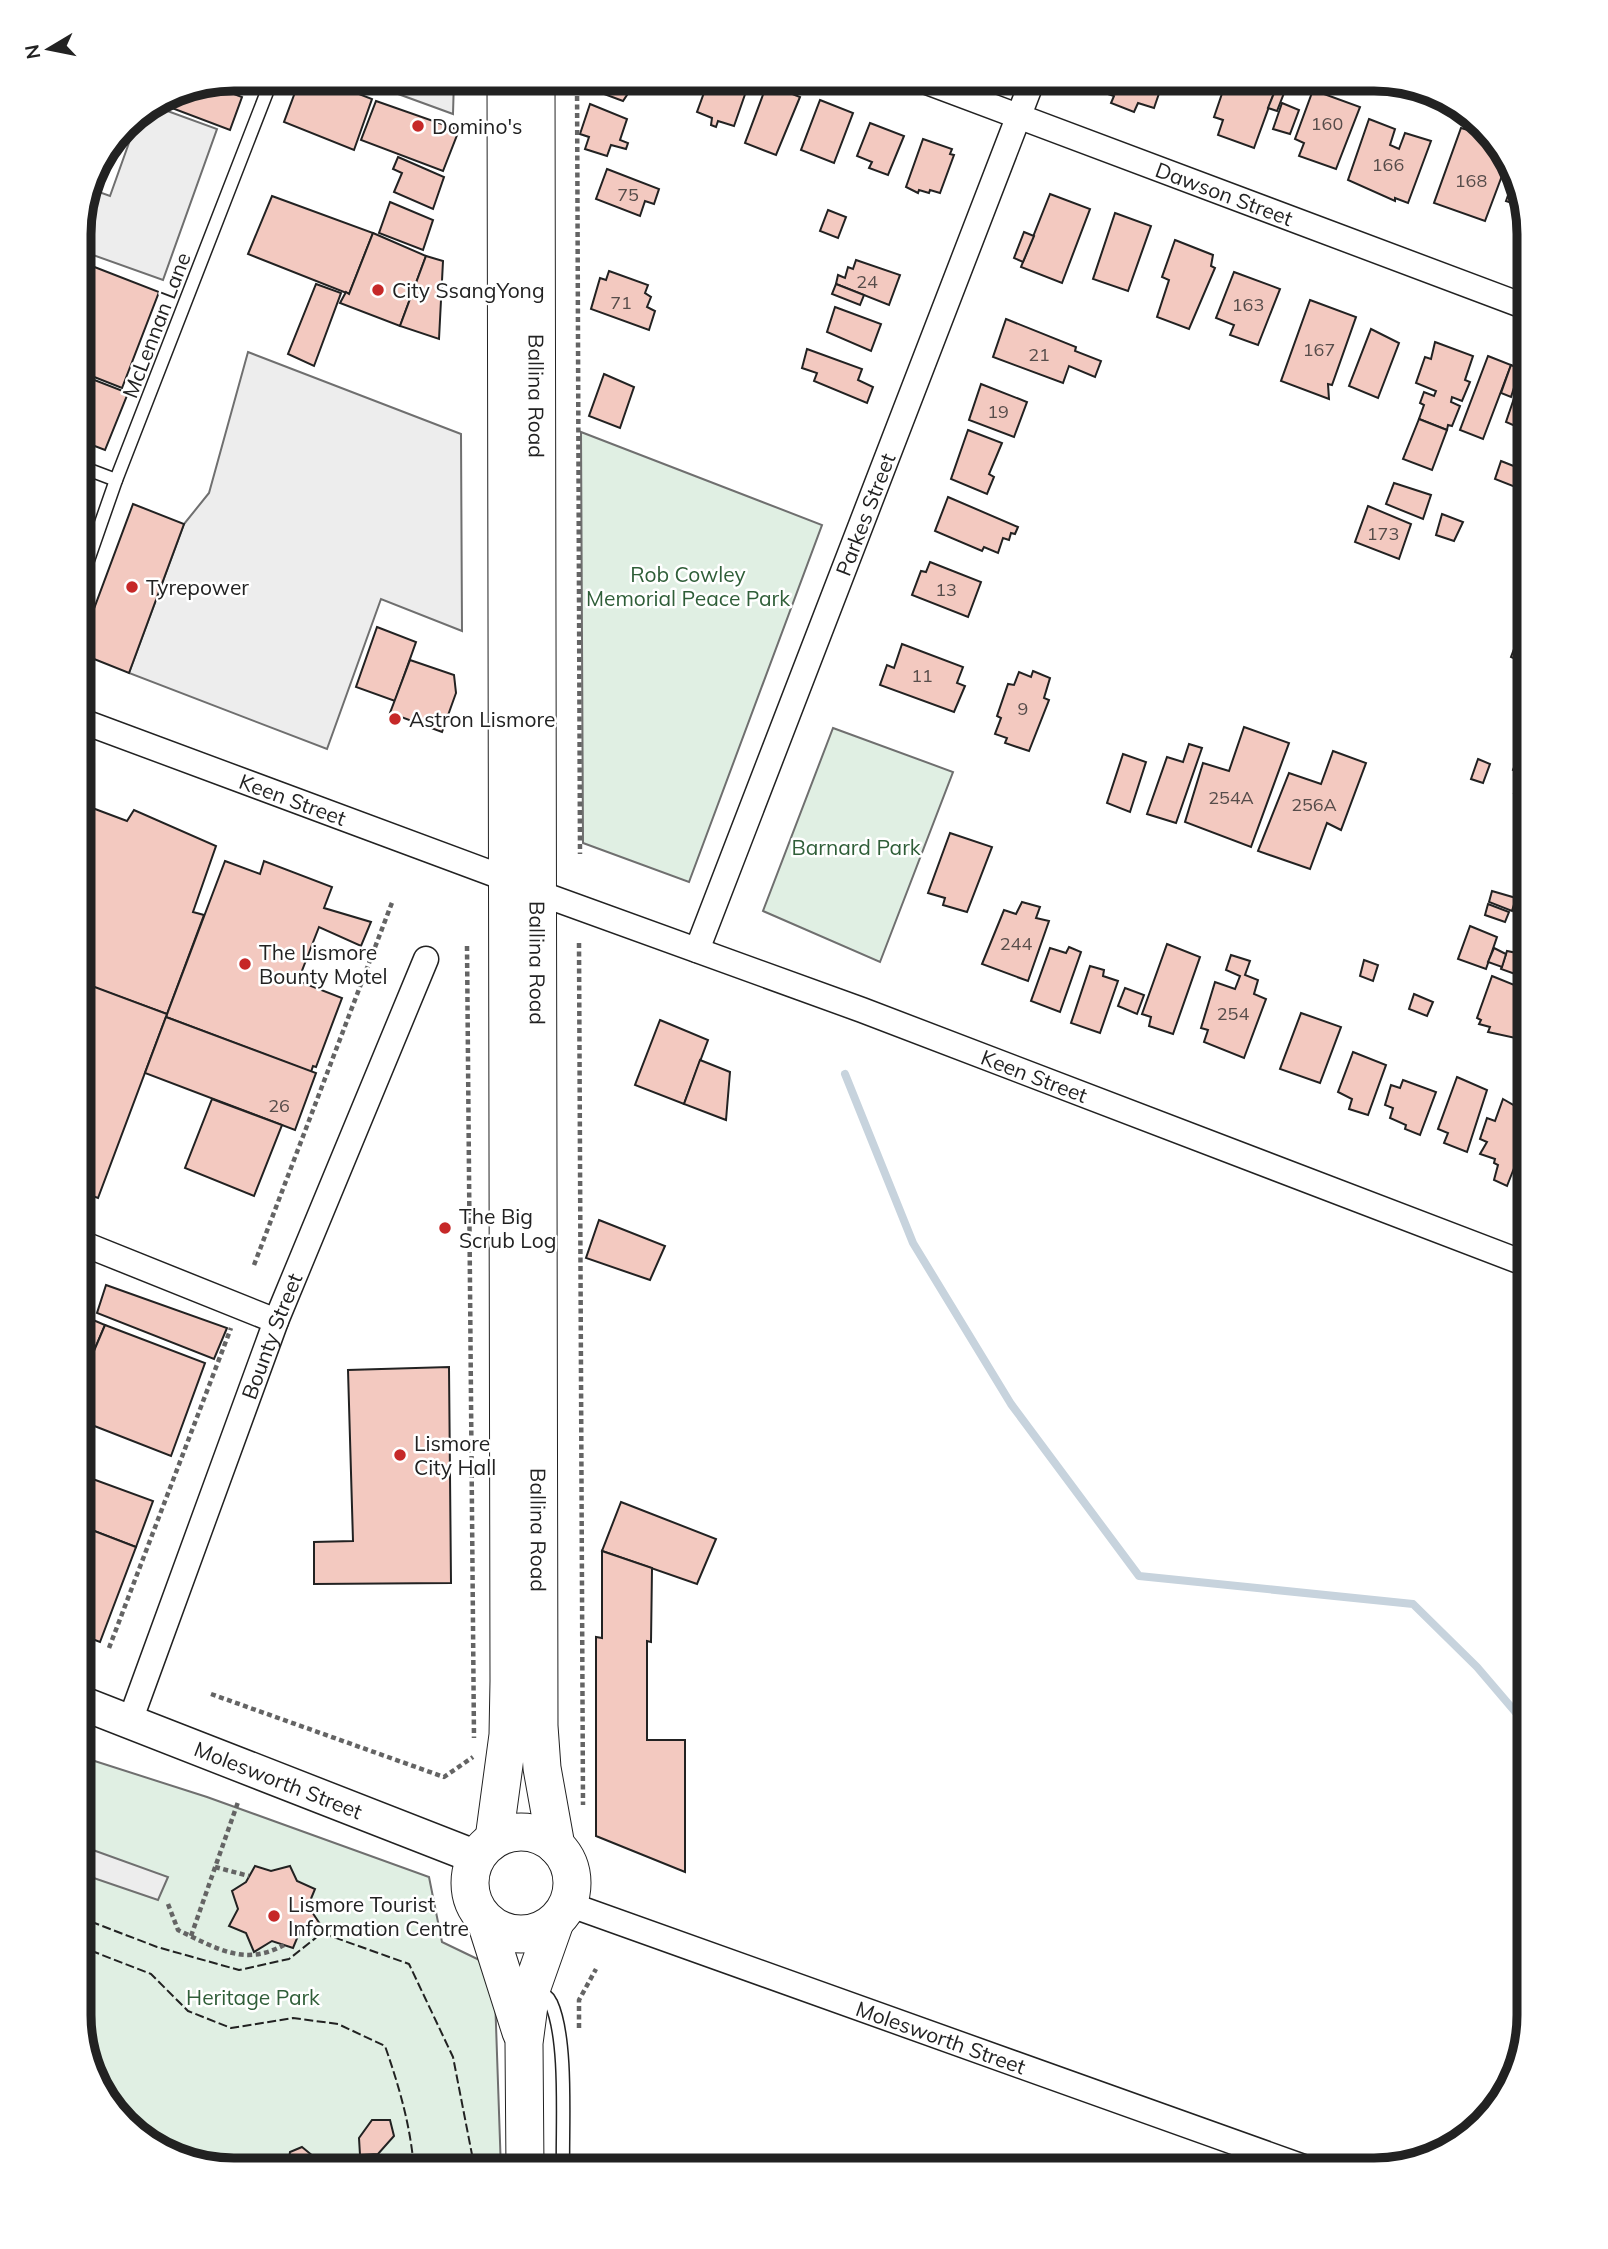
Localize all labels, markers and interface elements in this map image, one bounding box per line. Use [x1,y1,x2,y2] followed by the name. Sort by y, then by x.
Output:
[14,14,84,84] north arrow
[19,43,45,61] text: N
[1311,112,1343,135] house number: 160
[432,113,522,139] place label: Domino's
[410,118,426,134] marker: Domino's
[1372,153,1404,176] house number: 166
[1152,156,1296,231] street label: Dawson Street
[1455,169,1487,192] house number: 168
[617,183,639,206] house number: 75
[116,248,196,402] street label: McLennan Lane
[856,270,878,293] house number: 24
[392,277,545,303] place label: City SsangYong
[370,282,386,298] marker: City SsangYong
[610,291,632,314] house number: 71
[1232,293,1264,316] house number: 163
[523,334,550,458] street label: Ballina Road
[1303,338,1335,361] house number: 167
[1028,343,1050,366] house number: 21
[987,400,1009,423] house number: 19
[830,449,901,579] street label: Parkes Street
[1367,522,1399,545] house number: 173
[586,561,790,611] park label: Rob Cowley Memorial Peace Park
[146,574,249,600] place label: Tyrepower
[935,578,957,601] house number: 13
[124,579,140,595] marker: Tyrepower
[911,664,933,687] house number: 11
[1018,697,1028,720] house number: 9
[409,706,555,732] place label: Astron Lismore
[387,711,403,727] marker: Astron Lismore
[236,768,350,831] street label: Keen Street
[1208,786,1254,809] house number: 254A
[1291,793,1337,816] house number: 256A
[791,834,921,860] park label: Barnard Park
[524,901,551,1025] street label: Ballina Road
[1000,932,1032,955] house number: 244
[259,939,387,989] place label: The Lismore Bounty Motel
[237,956,253,972] marker: The Lismore Bounty Motel
[1217,1002,1249,1025] house number: 254
[977,1044,1091,1108] street label: Keen Street
[268,1094,290,1117] house number: 26
[459,1203,556,1253] place label: The Big Scrub Log
[437,1220,453,1236] marker: The Big Scrub Log
[236,1269,307,1403] street label: Bounty Street
[414,1430,496,1480] place label: Lismore City Hall
[392,1447,408,1463] marker: Lismore City Hall
[526,1468,552,1592] street label: Ballina Road
[191,1735,366,1824] street label: Molesworth Street
[288,1891,469,1941] place label: Lismore Tourist Information Centre
[266,1908,282,1924] marker: Lismore Tourist Information Centre
[186,1984,320,2010] park label: Heritage Park
[853,1995,1029,2080] street label: Molesworth Street

